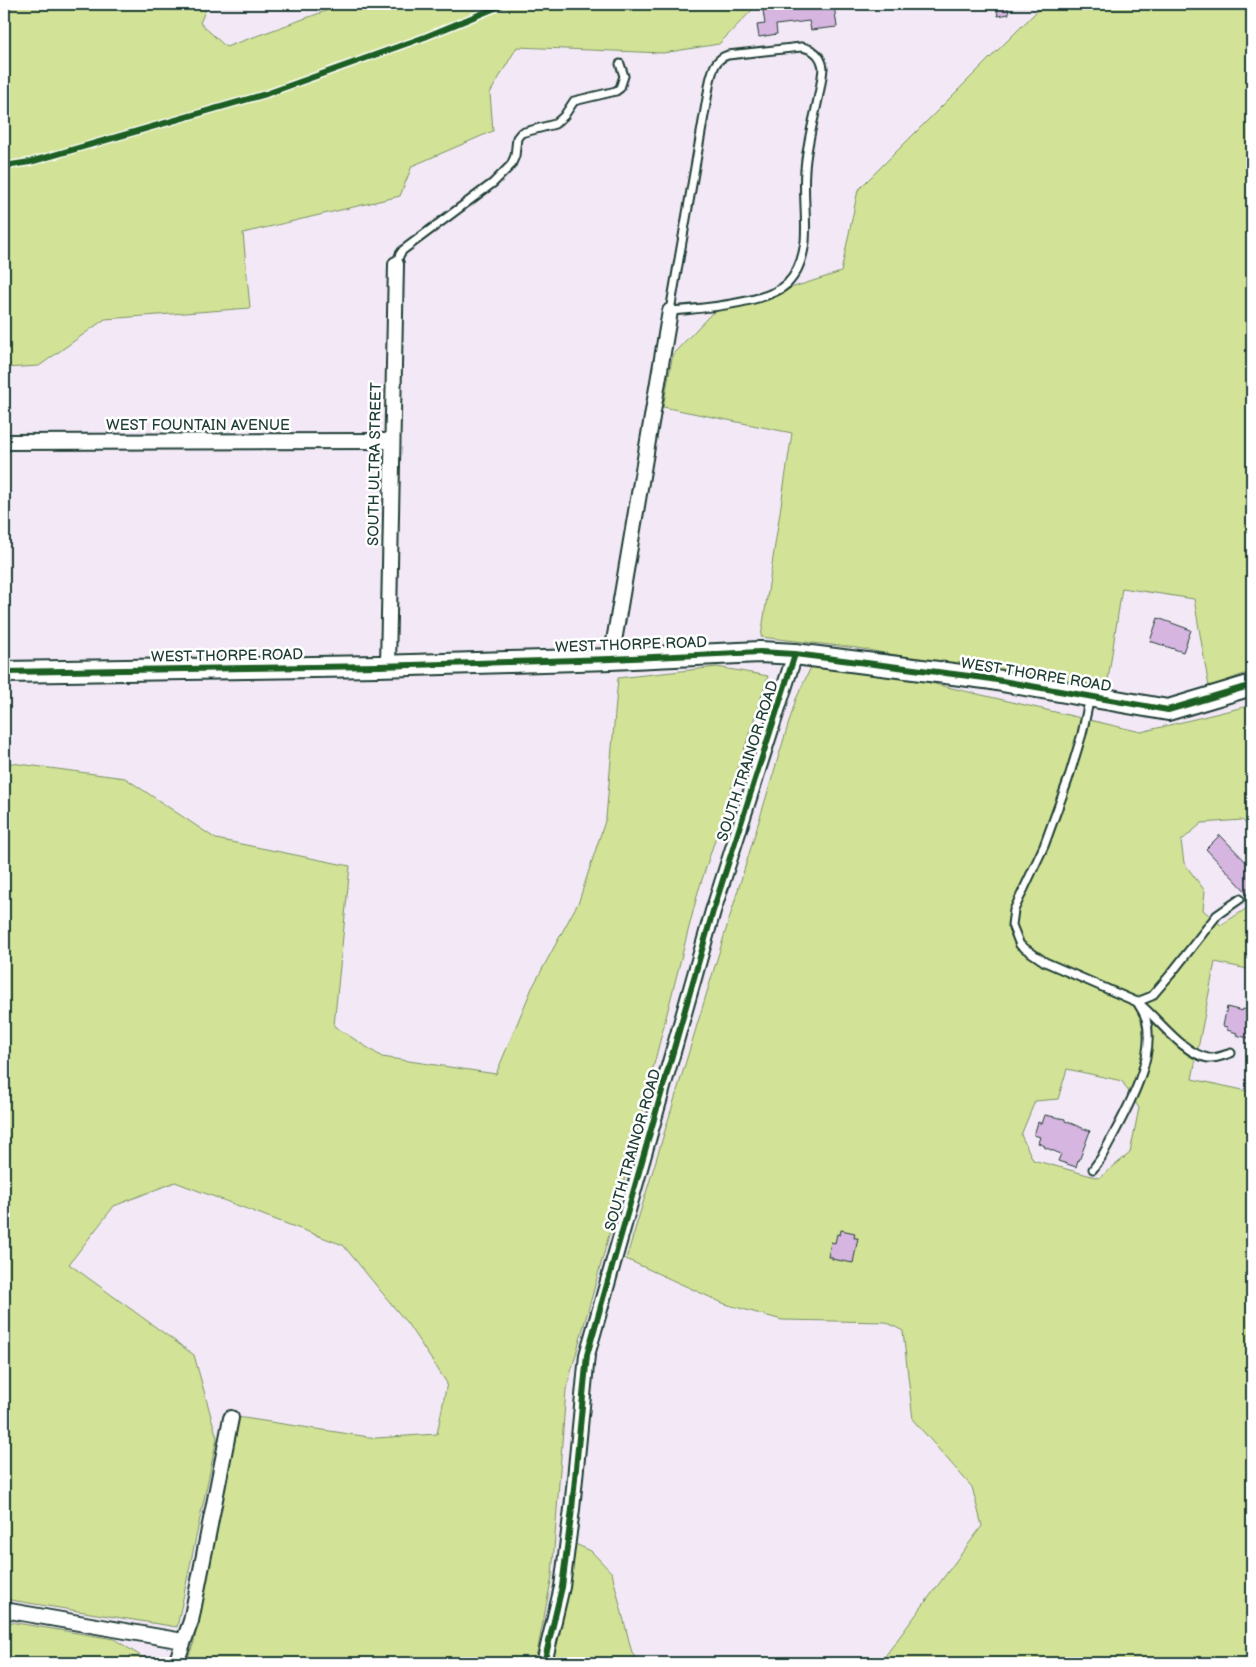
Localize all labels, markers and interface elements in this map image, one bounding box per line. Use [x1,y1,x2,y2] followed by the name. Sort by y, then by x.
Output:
[364,382,386,546] street label: SOUTH ULTRA STREET
[106,416,290,435] street label: WEST FOUNTAIN AVENUE
[555,633,707,657] street label: WEST THORPE ROAD
[151,645,303,667] street label: WEST THORPE ROAD
[959,654,1113,696] street label: WEST THORPE ROAD
[713,678,783,844] street label: SOUTH TRAINOR ROAD
[601,1067,665,1233] street label: SOUTH TRAINOR ROAD

